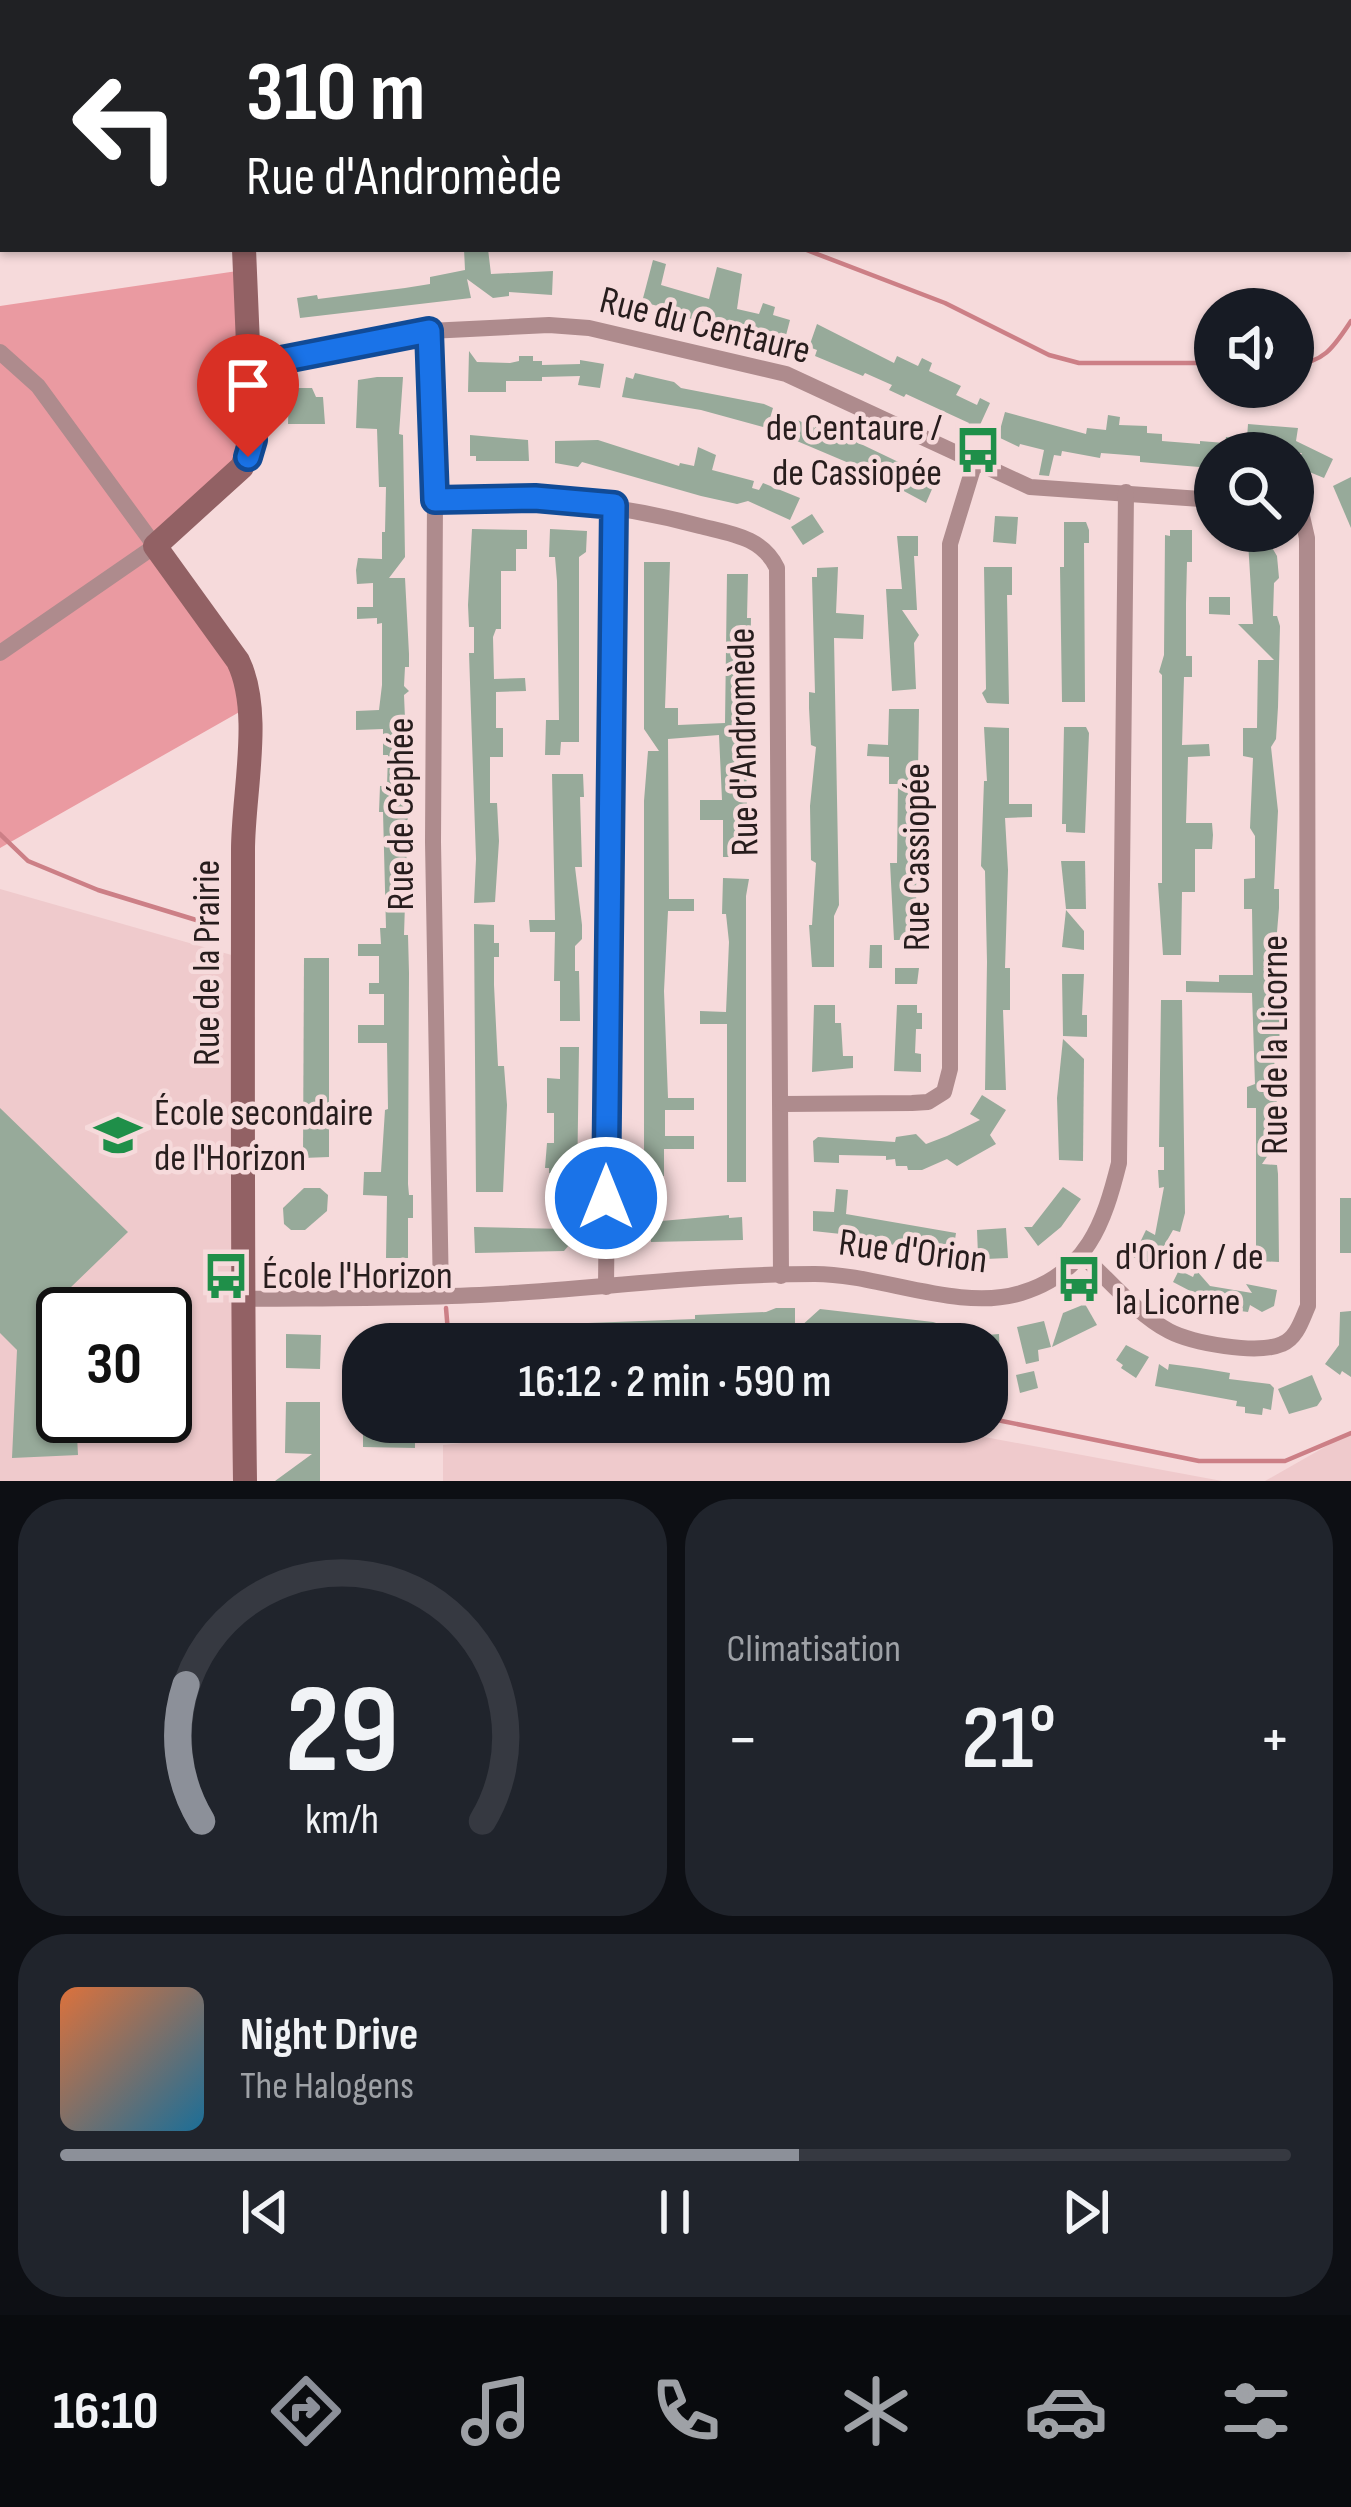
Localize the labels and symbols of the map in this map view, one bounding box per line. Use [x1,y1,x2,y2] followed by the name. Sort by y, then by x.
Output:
[595,277,815,375] street label: Rue du Centaure
[197,334,299,457] pin
[766,405,943,497] place label: de Centaure / de Cassiopée
[953,425,1003,475] bus stop icon: de Centaure / de Cassiopée
[719,627,769,857] street label: Rue d'Andromède
[378,718,425,910] street label: Rue de Céphée
[894,763,941,951] street label: Rue Cassiopée
[184,860,231,1066] street label: Rue de la Prairie
[1252,935,1299,1155] street label: Rue de la Licorne
[154,1090,373,1182] place label: École secondaire de l'Horizon
[93,1110,143,1160] school or university icon: École secondaire de l'Horizon
[543,1135,669,1261] position arrow
[836,1220,990,1284] street label: Rue d'Orion
[1115,1234,1264,1326] place label: d'Orion / de la Licorne
[201,1251,251,1301] bus stop icon: École l'Horizon
[262,1253,453,1300] place label: École l'Horizon
[1054,1254,1104,1304] bus stop icon: d'Orion / de la Licorne
[36,1287,192,1443] speed limit sign: 30

